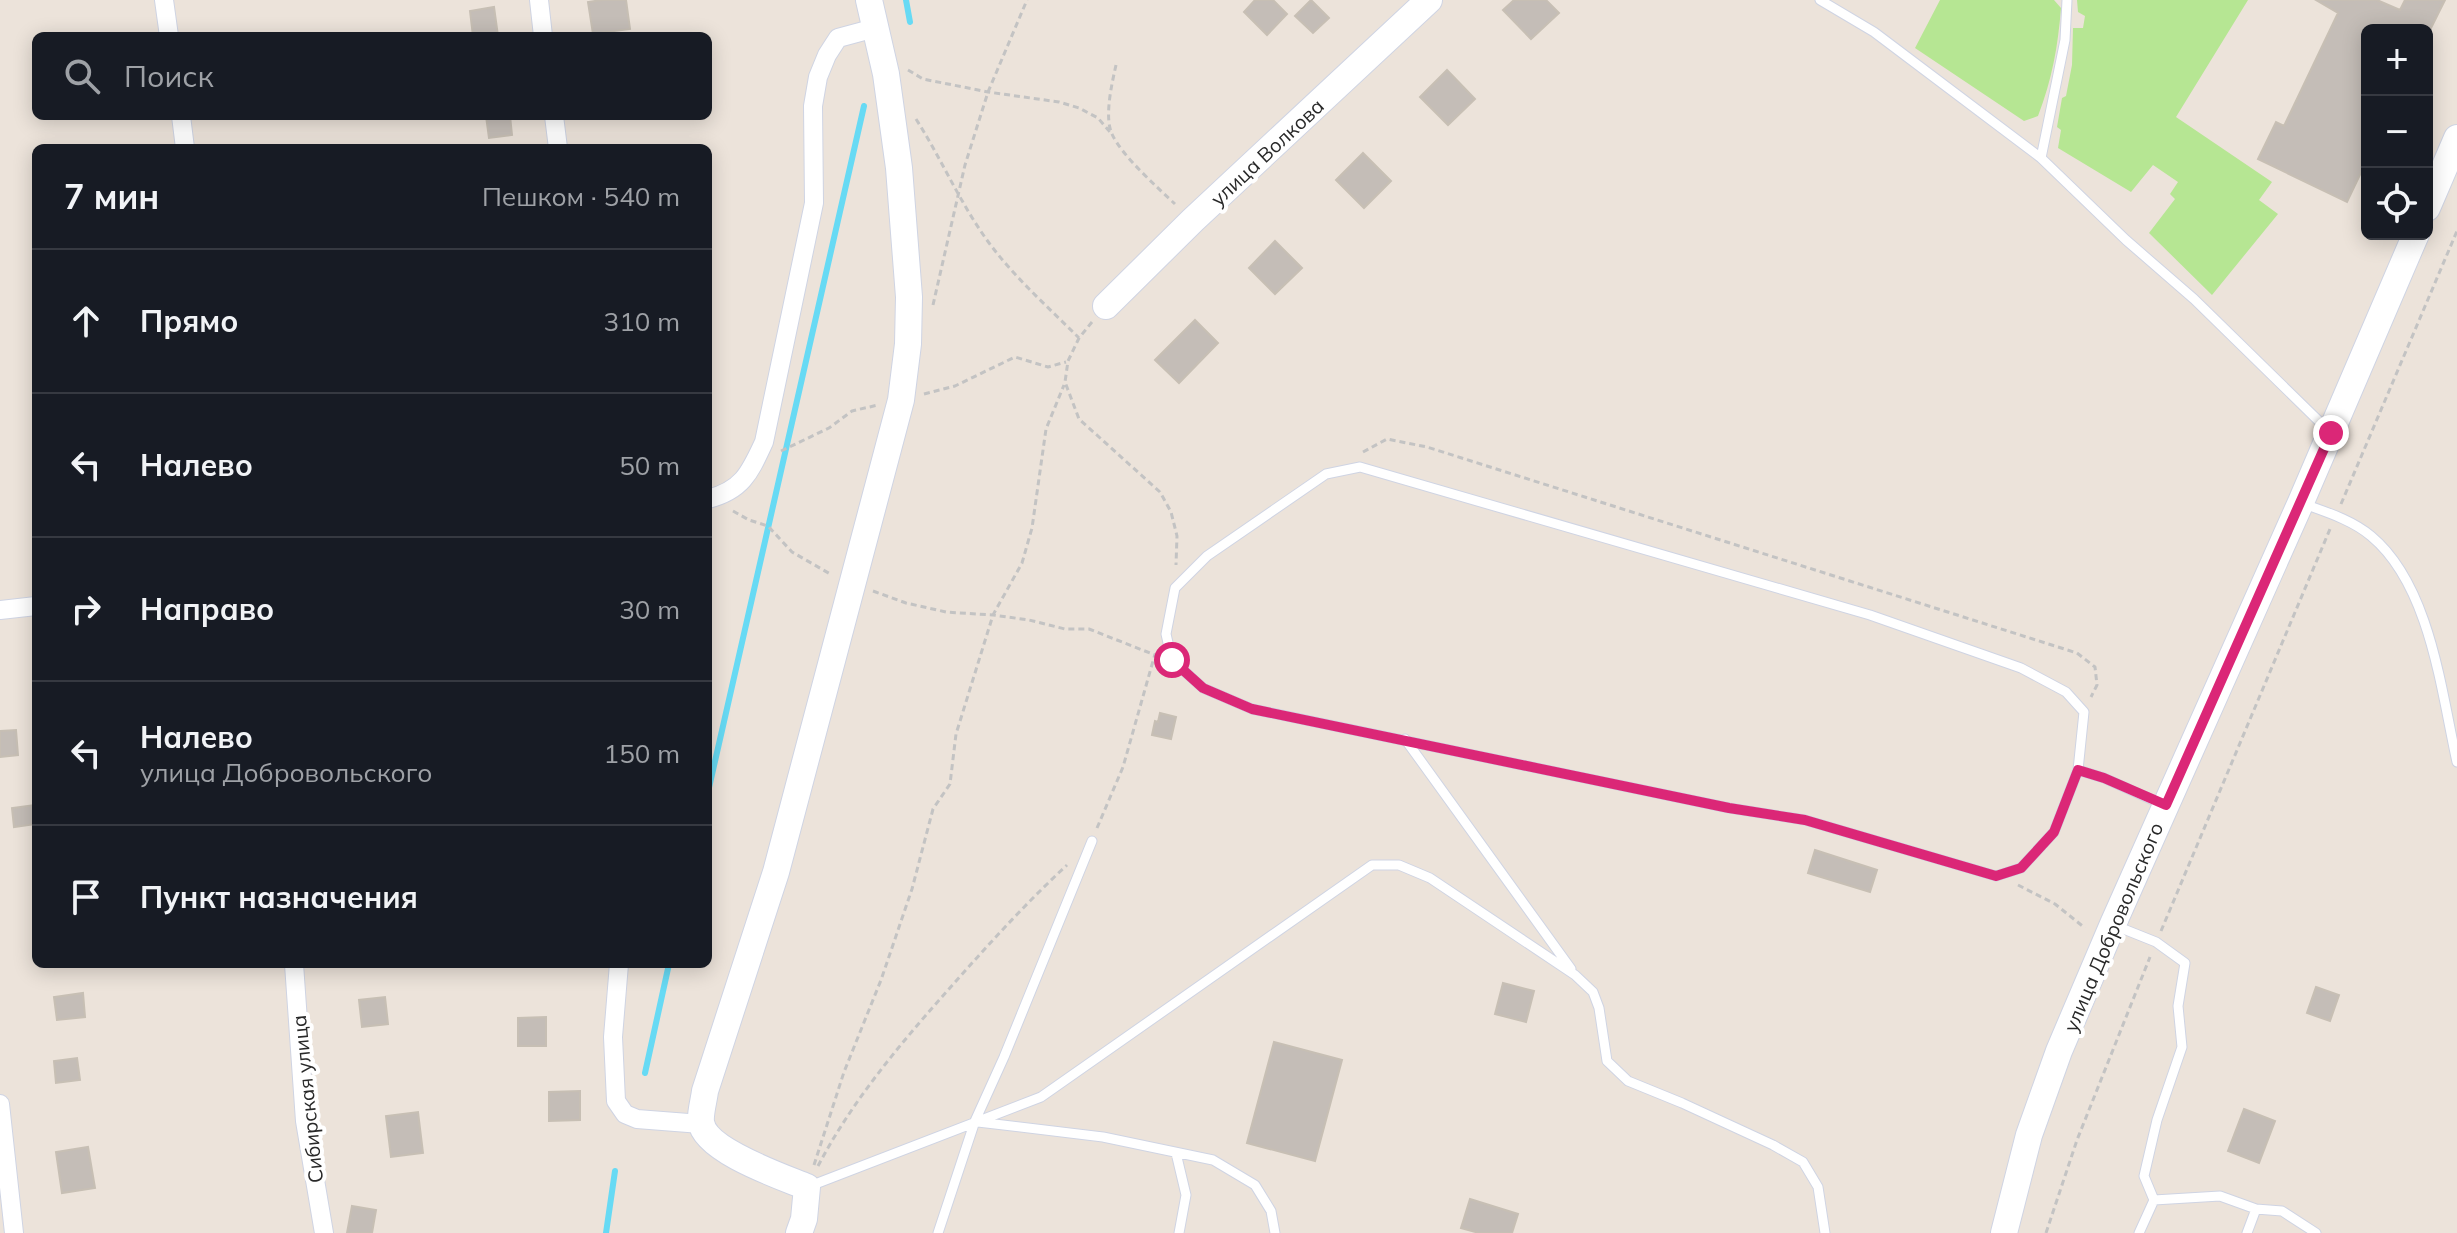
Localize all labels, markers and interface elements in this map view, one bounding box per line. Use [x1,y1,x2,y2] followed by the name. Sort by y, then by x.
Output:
[2361,24,2433,240] map controls
[2361,24,2433,96] button: +
[32,32,712,120] search box
[60,54,104,98] icon: search
[124,57,214,95] text: Поиск
[1205,93,1329,211] street label: улица Волкова
[2361,96,2433,168] button: −
[2361,168,2433,240] button: locate
[64,175,159,218] text: 7 мин
[482,180,680,213] text: Пешком · 540 m
[64,299,108,343] icon: ahead
[140,302,238,340] text: Прямо
[604,305,680,338] text: 310 m
[2313,415,2349,451] route end
[64,443,108,487] icon: left
[140,446,253,484] text: Налево
[619,449,680,482] text: 50 m
[64,587,108,631] icon: right
[140,590,274,628] text: Направо
[619,593,680,626] text: 30 m
[1154,642,1190,678] route start
[140,718,253,756] text: Налево
[64,731,108,775] icon: left
[604,737,680,770] text: 150 m
[140,756,432,789] text: улица Добровольского
[2058,819,2168,1035] street label: улица Добровольского
[64,875,108,919] icon: arrive
[140,878,418,916] text: Пункт назначения
[286,1014,328,1184] street label: Сибирская улица

